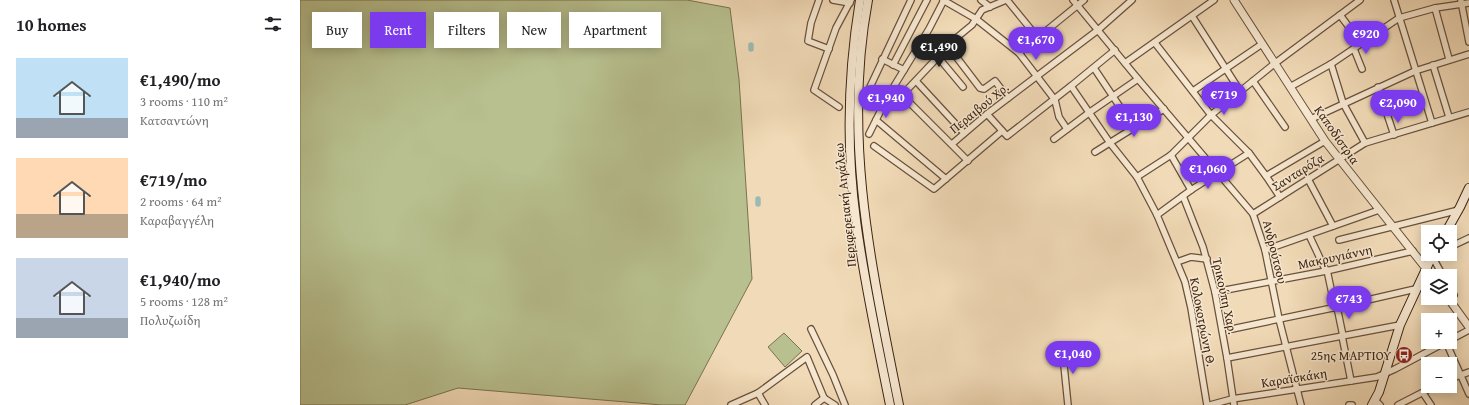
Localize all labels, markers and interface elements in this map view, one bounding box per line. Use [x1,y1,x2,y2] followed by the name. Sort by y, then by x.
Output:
[16,12,87,37] text: 10 homes
[312,12,362,48] chip: Buy
[370,12,426,48] chip: Rent
[434,12,499,48] chip: Filters
[507,12,561,48] chip: New
[569,12,661,48] chip: Apartment
[262,13,284,35] icon: filters
[1342,21,1390,55] pin: €920
[1353,24,1379,43] text: €920
[1003,27,1069,61] pin: €1,670
[1017,30,1055,49] text: €1,670
[906,34,972,68] pin: €1,490
[920,37,958,56] text: €1,490
[140,67,221,92] text: €1,490/mo
[48,74,96,122] icon: home
[945,78,1013,138] street label: Περαιβού Χρ.
[1200,82,1248,116] pin: €719
[853,85,919,119] pin: €1,940
[1211,85,1237,104] text: €719
[867,88,905,107] text: €1,940
[1365,90,1431,124] pin: €2,090
[140,92,228,111] text: 3 rooms · 110 m²
[1379,93,1417,112] text: €2,090
[1310,102,1364,168] street label: Καποδίστρια
[1101,104,1167,138] pin: €1,130
[1115,107,1153,126] text: €1,130
[140,111,209,130] text: Κατσαντώνη
[829,142,861,268] street label: Περιφερειακή Αιγάλεω
[1268,148,1328,196] street label: Σανταρόζα
[1175,156,1241,190] pin: €1,060
[1189,159,1227,178] text: €1,060
[140,167,207,192] text: €719/mo
[48,174,96,222] icon: home
[140,192,222,211] text: 2 rooms · 64 m²
[140,211,214,230] text: Καραβαγγέλη
[1258,218,1292,286] street label: Ανδρούτσου
[1421,225,1457,393] map controls
[1421,225,1457,261] button: locate
[1296,240,1374,274] street label: Μακρυγιάννη
[1208,256,1242,336] street label: Τρικούπη Χαρ.
[140,267,221,292] text: €1,940/mo
[1421,269,1457,305] button: layers
[48,274,96,322] icon: home
[1185,276,1221,368] street label: Κολοκοτρώνη Θ.
[1325,286,1373,320] pin: €743
[1336,289,1362,308] text: €743
[140,292,228,311] text: 5 rooms · 128 m²
[140,311,201,330] text: Πολυζωίδη
[1421,313,1457,349] button: +
[1040,341,1106,375] pin: €1,040
[1054,344,1092,363] text: €1,040
[1394,345,1414,365] bus stop icon: 25ης ΜΑΡΤΙΟΥ
[1311,346,1391,365] place label: 25ης ΜΑΡΤΙΟΥ
[1421,357,1457,393] button: −
[1260,363,1328,393] street label: Καραϊσκάκη

